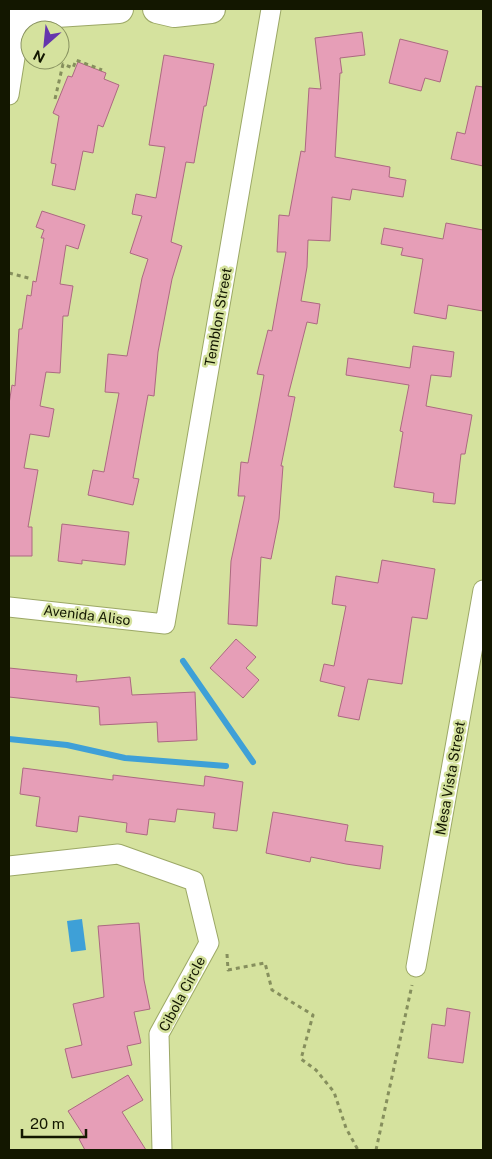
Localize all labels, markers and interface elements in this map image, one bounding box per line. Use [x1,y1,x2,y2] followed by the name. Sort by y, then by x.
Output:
[20,20,70,70] north arrow
[31,47,48,66] text: N
[201,266,235,368] street label: Temblon Street
[43,602,132,628] street label: Avenida Aliso
[432,720,468,836] street label: Mesa Vista Street
[156,954,208,1034] street label: Cibola Circle
[22,1106,86,1138] scale bar
[30,1115,65,1132] text: 20 m

